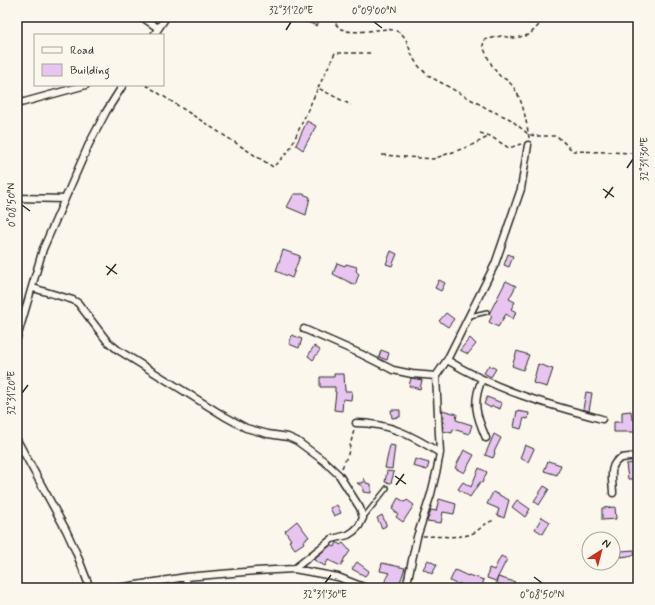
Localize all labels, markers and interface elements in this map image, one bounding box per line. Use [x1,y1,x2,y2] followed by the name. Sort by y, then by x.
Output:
[269,4,313,18] text: 32°31'20"E
[352,4,396,18] text: 0°09'00"N
[34,34,164,86] legend
[70,43,94,59] text: Road
[70,63,110,80] text: Building
[638,137,652,181] text: 32°31'30"E
[5,183,19,227] text: 0°08'50"N
[5,371,19,415] text: 32°31'20"E
[581,531,621,571] north arrow
[599,536,613,552] text: N
[303,588,347,602] text: 32°31'30"E
[520,588,564,602] text: 0°08'50"N

